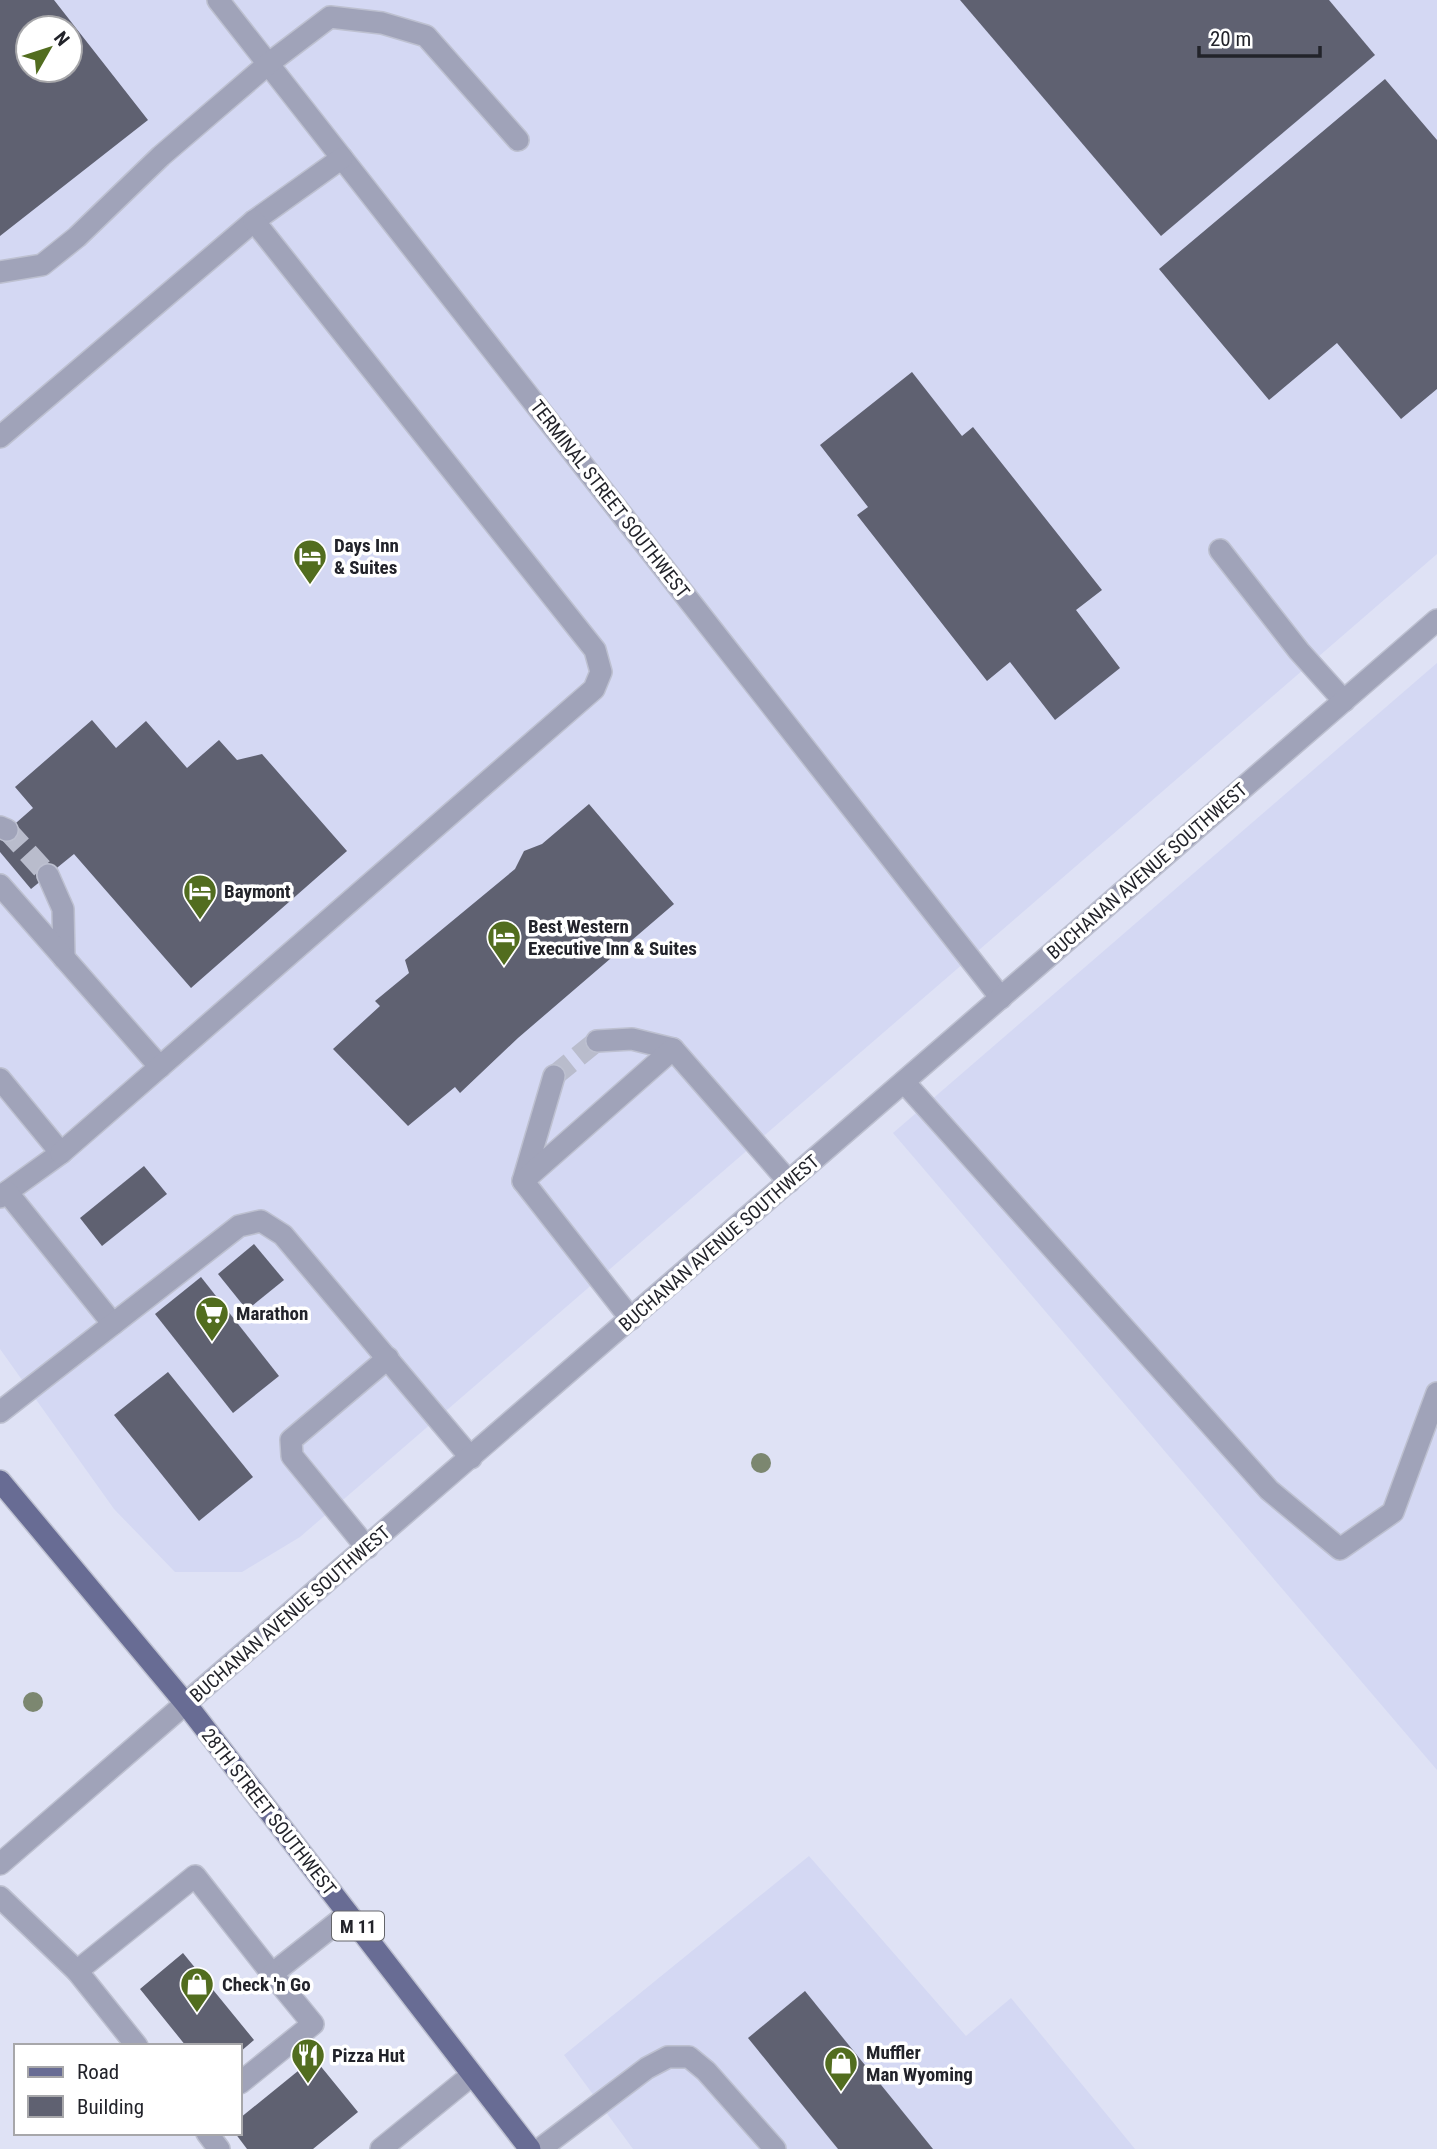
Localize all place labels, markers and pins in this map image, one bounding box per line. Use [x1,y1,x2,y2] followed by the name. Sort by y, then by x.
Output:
[334,534,399,579] place label: Days Inn & Suites
[291,537,329,586] hotel icon: Days Inn & Suites
[181,872,219,921] hotel icon: Baymont
[224,880,291,903] place label: Baymont
[528,915,697,960] place label: Best Western Executive Inn & Suites
[485,918,523,967] hotel icon: Best Western Executive Inn & Suites
[193,1294,231,1343] supermarket icon: Marathon
[236,1302,308,1325] place label: Marathon
[178,1965,216,2014] shop icon: Check 'n Go
[222,1973,311,1996] place label: Check 'n Go
[289,2036,327,2085] restaurant icon: Pizza Hut
[866,2041,973,2086] place label: Muffler Man Wyoming
[332,2044,405,2067] place label: Pizza Hut
[822,2044,860,2093] shop icon: Muffler Man Wyoming

